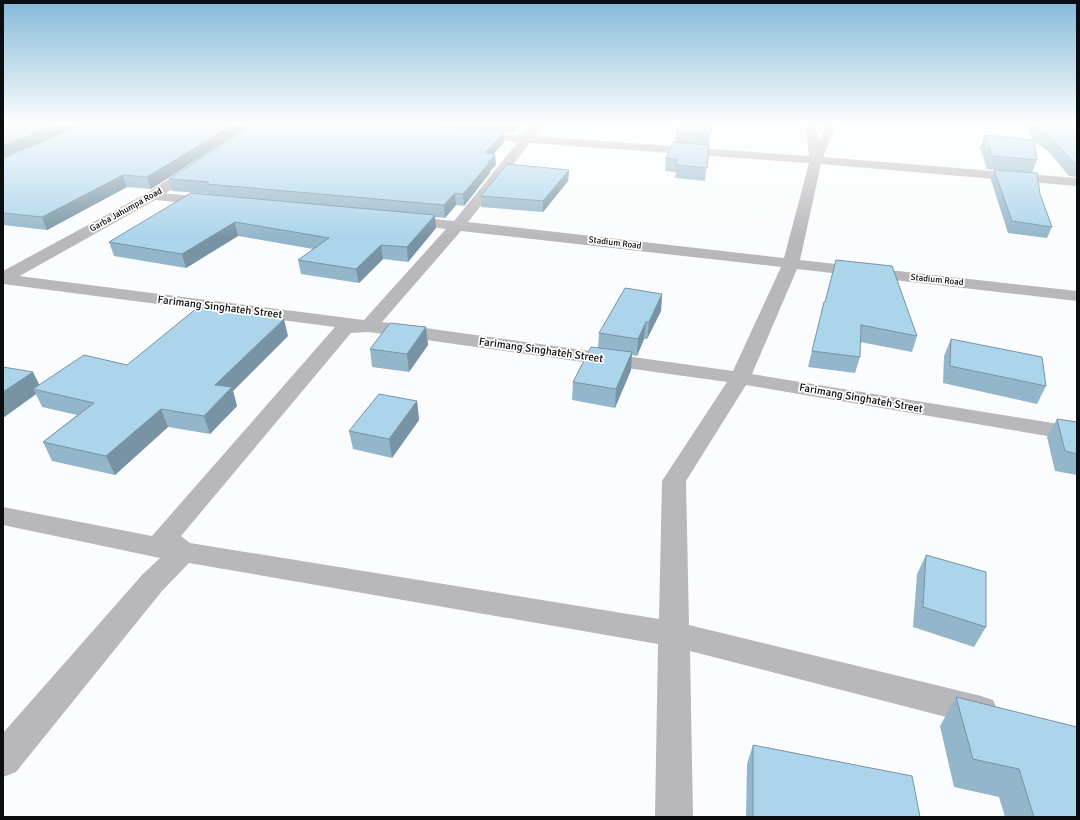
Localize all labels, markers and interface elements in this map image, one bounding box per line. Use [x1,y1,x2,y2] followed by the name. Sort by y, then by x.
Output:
[88,185,164,234] street label: Garba Jahumpa Road
[588,234,642,252] street label: Stadium Road
[910,272,964,288] street label: Stadium Road
[157,293,283,321] street label: Farimang Singhateh Street
[478,335,604,365] street label: Farimang Singhateh Street
[798,381,924,415] street label: Farimang Singhateh Street

